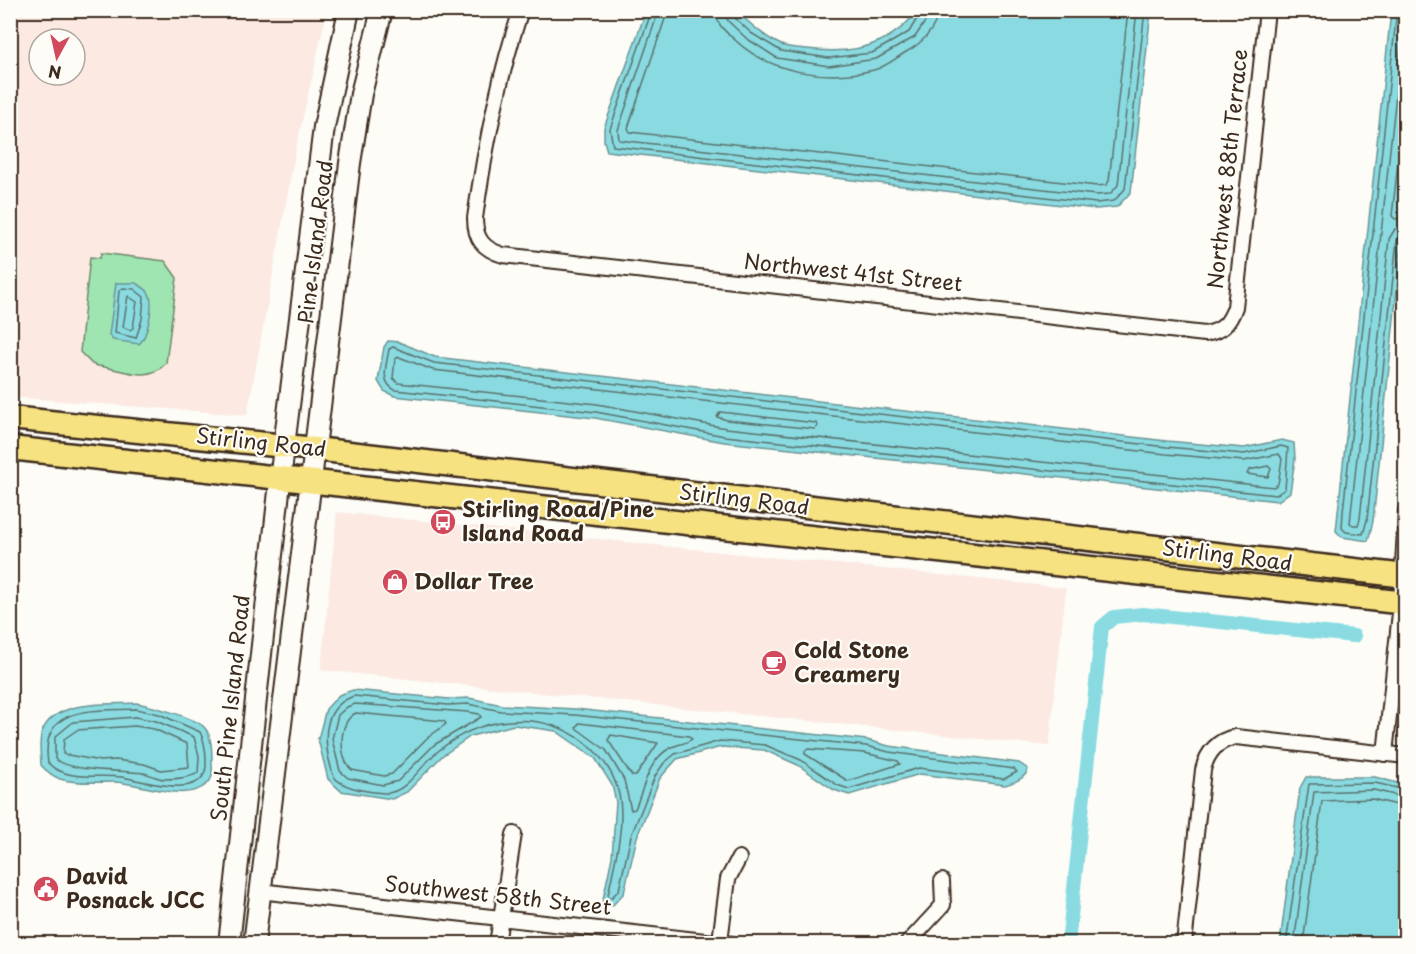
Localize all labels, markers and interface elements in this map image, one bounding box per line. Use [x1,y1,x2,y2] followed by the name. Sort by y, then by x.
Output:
[27,27,87,87] north arrow
[1198,47,1255,290] street label: Northwest 88th Terrace
[47,60,63,86] text: N
[288,158,340,325] street label: Pine Island Road
[743,244,964,298] street label: Northwest 41st Street
[194,418,328,464] street label: Stirling Road
[677,474,811,522] street label: Stirling Road
[462,492,654,548] place label: Stirling Road/Pine Island Road
[428,507,458,537] bus stop icon: Stirling Road/Pine Island Road
[1160,530,1294,578] street label: Stirling Road
[414,564,534,596] place label: Dollar Tree
[380,567,410,597] shop icon: Dollar Tree
[201,593,257,823] street label: South Pine Island Road
[794,633,909,689] place label: Cold Stone Creamery
[759,648,789,678] cafe icon: Cold Stone Creamery
[66,859,205,915] place label: David Posnack JCC
[383,866,613,922] street label: Southwest 58th Street
[31,874,61,904] public building icon: David Posnack JCC

